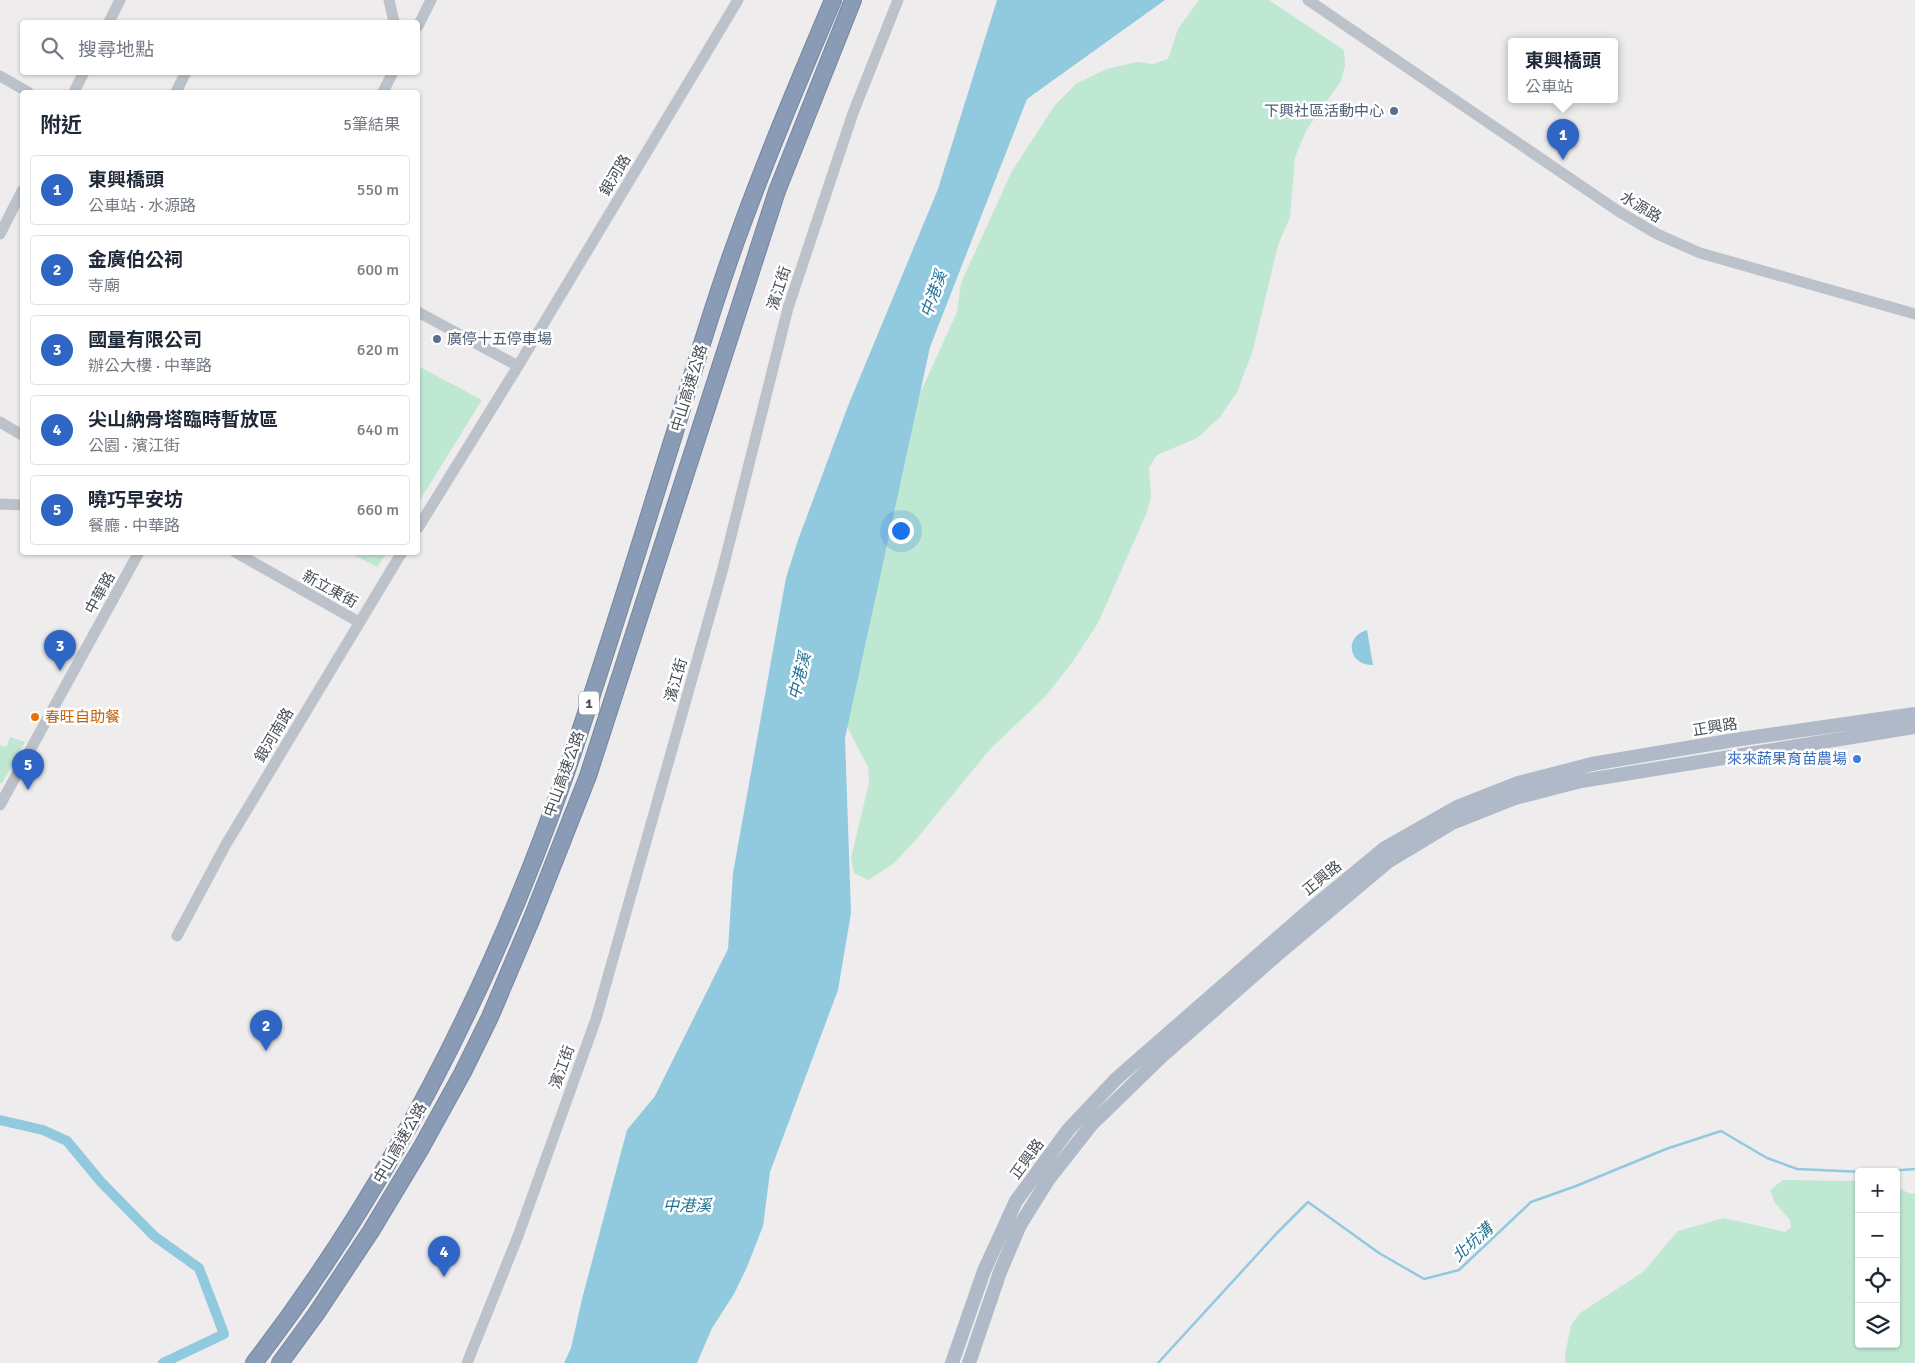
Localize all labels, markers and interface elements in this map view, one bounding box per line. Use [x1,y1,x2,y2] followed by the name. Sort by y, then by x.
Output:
[20,20,420,75] search box
[38,34,66,62] icon: search
[78,38,154,62] text: 搜尋地點
[1508,38,1618,103] popup
[1525,49,1601,73] text: 東興橋頭
[1525,77,1573,97] text: 公車站
[1264,102,1384,120] place label: 下興社區活動中心
[1388,105,1400,117] marker: 下興社區活動中心
[40,112,82,138] text: 附近
[343,115,400,135] text: 5筆結果
[1547,119,1579,160] pin: 1
[596,151,634,199] street label: 銀河路
[88,168,164,192] text: 東興橋頭
[53,180,61,200] text: 1
[357,180,399,200] text: 550 m
[1617,188,1665,226] street label: 水源路
[88,196,196,216] text: 公車站 · 水源路
[88,248,183,272] text: 金廣伯公祠
[53,260,61,280] text: 2
[357,260,399,280] text: 600 m
[763,264,795,312] street label: 濱江街
[916,266,952,320] water label: 中港溪
[88,276,120,296] text: 寺廟
[88,328,202,352] text: 國量有限公司
[447,330,552,348] place label: 廣停十五停車場
[431,333,443,345] marker: 廣停十五停車場
[53,340,61,360] text: 3
[357,340,399,360] text: 620 m
[667,342,711,434] street label: 中山高速公路
[88,356,212,376] text: 辦公大樓 · 中華路
[88,408,278,432] text: 尖山納骨塔臨時暫放區
[53,420,61,440] text: 4
[357,420,399,440] text: 640 m
[88,436,180,456] text: 公園 · 濱江街
[88,488,183,512] text: 曉巧早安坊
[53,500,61,520] text: 5
[357,500,399,520] text: 660 m
[88,516,180,536] text: 餐廳 · 中華路
[888,518,914,544] your location
[299,567,361,611] street label: 新立東街
[81,569,119,617] street label: 中華路
[44,630,76,671] pin: 3
[784,649,816,702] water label: 中港溪
[661,656,691,704] street label: 濱江街
[579,691,599,714] road number: 1
[251,705,297,765] street label: 銀河南路
[45,708,120,726] place label: 春旺自助餐
[29,711,41,723] marker: 春旺自助餐
[1691,715,1739,739] street label: 正興路
[540,729,588,819] street label: 中山高速公路
[12,749,44,790] pin: 5
[1727,750,1847,768] place label: 來來蔬果育苗農場
[1851,753,1863,765] marker: 來來蔬果育苗農場
[1299,857,1345,899] street label: 正興路
[250,1010,282,1051] pin: 2
[546,1043,578,1091] street label: 濱江街
[370,1100,430,1186] street label: 中山高速公路
[1006,1136,1048,1182] street label: 正興路
[1855,1168,1900,1348] map controls
[1855,1168,1900,1213] button: +
[663,1196,713,1216] water label: 中港溪
[1855,1213,1900,1258] button: −
[1448,1218,1499,1266] water label: 北坑溝
[428,1236,460,1277] pin: 4
[1855,1258,1900,1303] button: locate
[1855,1303,1900,1348] button: layers

